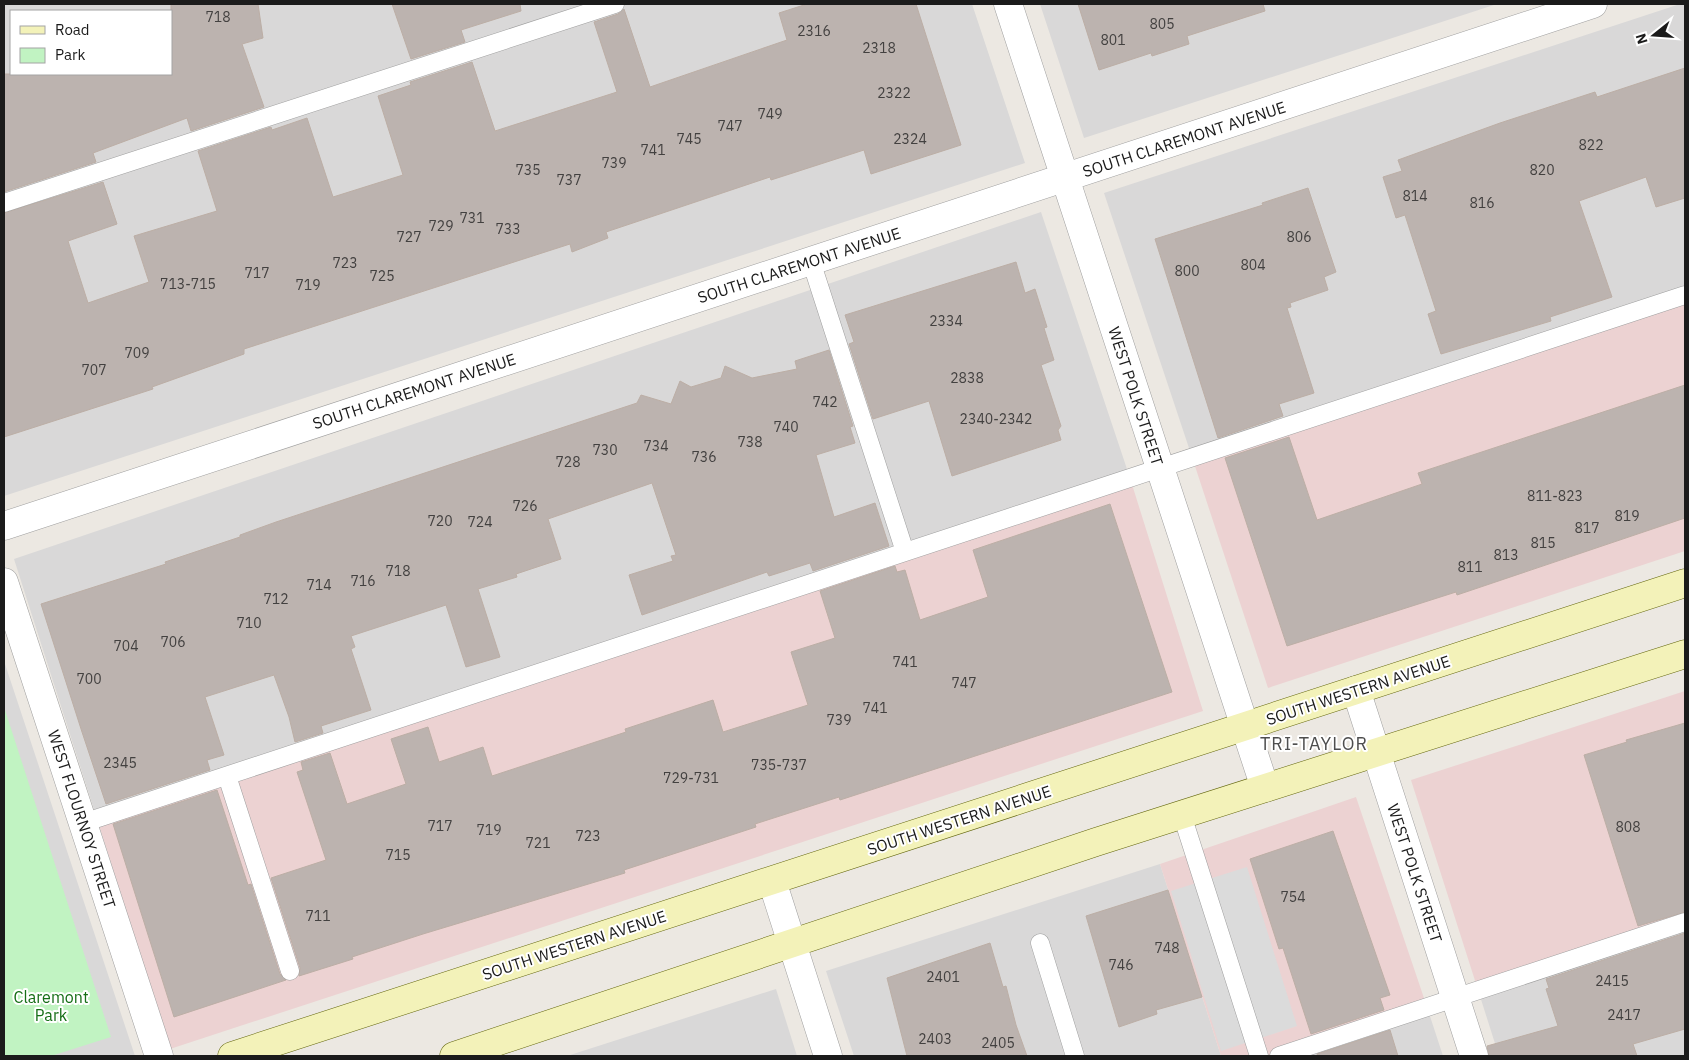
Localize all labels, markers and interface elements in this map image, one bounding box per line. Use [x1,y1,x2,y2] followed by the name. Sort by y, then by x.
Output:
[205,8,231,26] house number: 718
[10,10,172,75] legend
[1629,10,1679,60] north arrow
[1149,15,1175,33] house number: 805
[55,20,90,39] text: Road
[797,22,831,40] house number: 2316
[1100,31,1126,49] house number: 801
[1631,31,1652,46] text: N
[862,39,896,57] house number: 2318
[55,45,85,64] text: Park
[877,84,911,102] house number: 2322
[1080,97,1288,181] street label: SOUTH CLAREMONT AVENUE
[757,105,783,123] house number: 749
[717,117,743,135] house number: 747
[676,130,702,148] house number: 745
[893,130,927,148] house number: 2324
[1578,136,1604,154] house number: 822
[640,141,666,159] house number: 741
[601,154,627,172] house number: 739
[515,161,541,179] house number: 735
[1529,161,1555,179] house number: 820
[556,171,582,189] house number: 737
[1402,187,1428,205] house number: 814
[1469,194,1495,212] house number: 816
[459,209,485,227] house number: 731
[428,217,454,235] house number: 729
[495,220,521,238] house number: 733
[695,223,903,307] street label: SOUTH CLAREMONT AVENUE
[396,228,422,246] house number: 727
[1286,228,1312,246] house number: 806
[332,254,358,272] house number: 723
[1240,256,1266,274] house number: 804
[1174,262,1200,280] house number: 800
[244,264,270,282] house number: 717
[369,267,395,285] house number: 725
[160,275,216,293] house number: 713-715
[295,276,321,294] house number: 719
[929,312,963,330] house number: 2334
[1104,324,1168,468] street label: WEST POLK STREET
[124,344,150,362] house number: 709
[310,349,518,433] street label: SOUTH CLAREMONT AVENUE
[81,361,107,379] house number: 707
[950,369,984,387] house number: 2838
[812,393,838,411] house number: 742
[960,410,1032,428] house number: 2340-2342
[773,418,799,436] house number: 740
[737,433,763,451] house number: 738
[643,437,669,455] house number: 734
[592,441,618,459] house number: 730
[691,448,717,466] house number: 736
[555,453,581,471] house number: 728
[1527,487,1583,505] house number: 811-823
[512,497,538,515] house number: 726
[1614,507,1640,525] house number: 819
[427,512,453,530] house number: 720
[467,513,493,531] house number: 724
[1574,519,1600,537] house number: 817
[1530,534,1556,552] house number: 815
[1493,546,1519,564] house number: 813
[1457,558,1483,576] house number: 811
[385,562,411,580] house number: 718
[350,572,376,590] house number: 716
[306,576,332,594] house number: 714
[263,590,289,608] house number: 712
[236,614,262,632] house number: 710
[160,633,186,651] house number: 706
[113,637,139,655] house number: 704
[1263,651,1453,729] street label: SOUTH WESTERN AVENUE
[892,653,918,671] house number: 741
[76,670,102,688] house number: 700
[951,674,977,692] house number: 747
[862,699,888,717] house number: 741
[826,711,852,729] house number: 739
[44,727,120,911] street label: WEST FLOURNOY STREET
[1260,732,1368,755] district label: TRI-TAYLOR
[103,754,137,772] house number: 2345
[751,756,807,774] house number: 735-737
[663,769,719,787] house number: 729-731
[864,781,1054,859] street label: SOUTH WESTERN AVENUE
[1383,801,1447,945] street label: WEST POLK STREET
[427,817,453,835] house number: 717
[1615,818,1641,836] house number: 808
[476,821,502,839] house number: 719
[575,827,601,845] house number: 723
[525,834,551,852] house number: 721
[385,846,411,864] house number: 715
[1280,888,1306,906] house number: 754
[479,906,669,984] street label: SOUTH WESTERN AVENUE
[305,907,331,925] house number: 711
[1154,939,1180,957] house number: 748
[1108,956,1134,974] house number: 746
[926,968,960,986] house number: 2401
[1595,972,1629,990] house number: 2415
[13,987,89,1025] park label: Claremont Park
[1607,1006,1641,1024] house number: 2417
[918,1030,952,1048] house number: 2403
[981,1034,1015,1052] house number: 2405

